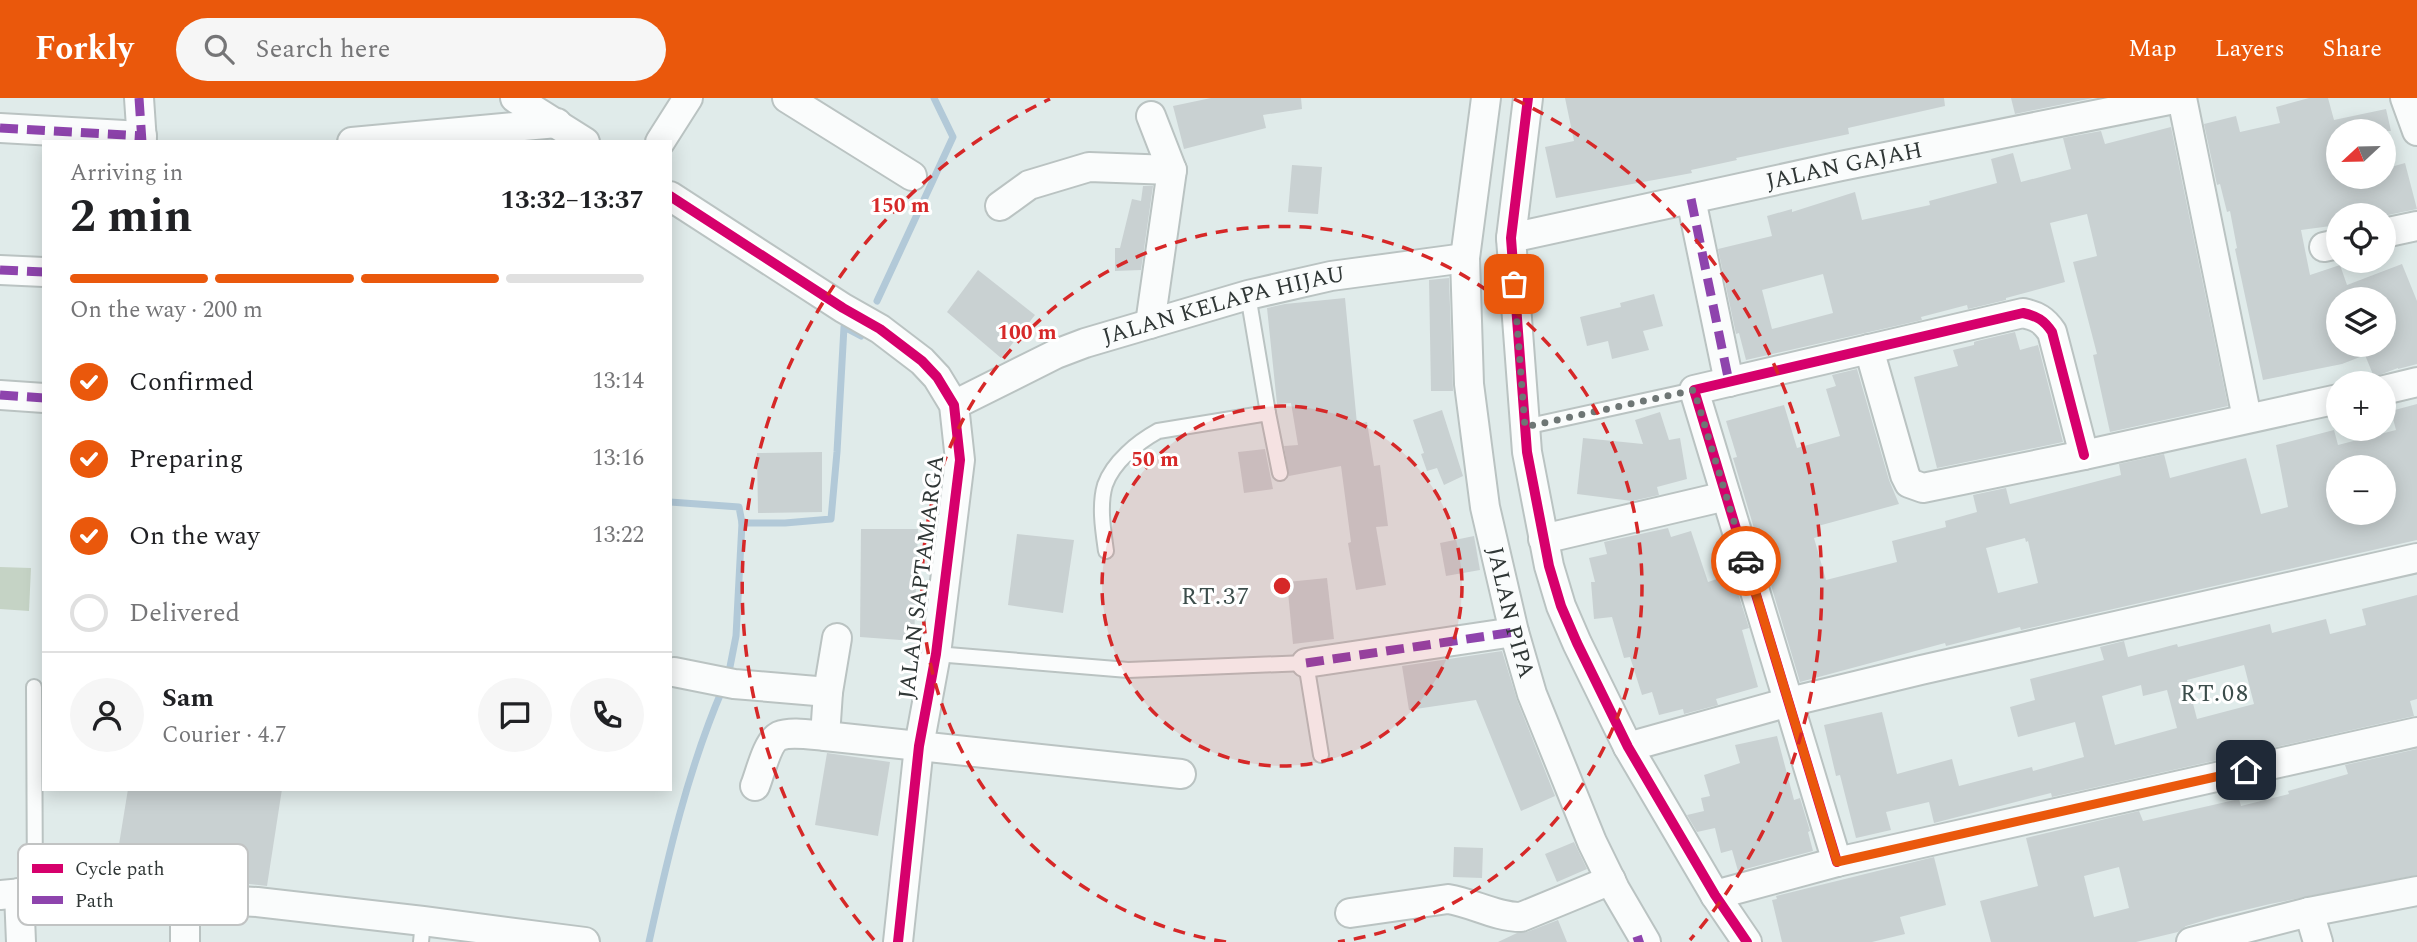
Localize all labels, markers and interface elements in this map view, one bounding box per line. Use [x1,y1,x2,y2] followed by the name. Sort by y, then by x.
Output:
[176,18,666,81] search box
[35,24,134,74] text: Forkly
[256,29,390,69] text: Search here
[200,30,238,68] icon: search
[2128,31,2177,67] text: Map
[2215,31,2285,67] text: Layers
[2323,31,2382,67] text: Share
[2326,119,2396,189] north arrow
[2326,119,2396,525] map controls
[1763,133,1926,199] street label: JALAN GAJAH
[70,156,183,191] text: Arriving in
[500,180,644,220] text: 13:32–13:37
[70,182,192,252] text: 2 min
[870,190,930,222] text: 150 m
[2326,203,2396,273] button: locate
[1484,254,1544,314] pin
[1098,257,1347,354] street label: JALAN KELAPA HIJAU
[1495,265,1533,303] icon: bag
[2326,287,2396,357] button: layers
[70,293,263,328] text: On the way · 200 m
[997,317,1057,349] text: 100 m
[129,362,254,402] text: Confirmed
[70,363,108,401] icon: check
[592,364,644,399] text: 13:14
[2326,371,2396,441] button: +
[129,439,243,479] text: Preparing
[70,440,108,478] icon: check
[592,441,644,476] text: 13:16
[1131,444,1179,476] text: 50 m
[890,453,954,701] street label: JALAN SAPTAMARGA
[2326,455,2396,525] button: −
[129,516,260,556] text: On the way
[70,517,108,555] icon: check
[592,518,644,553] text: 13:22
[1711,526,1781,596] courier
[1727,542,1765,580] icon: car
[1477,543,1544,682] street label: JALAN PIPA
[1270,574,1294,598] centre of rings
[1181,579,1251,615] district label: RT.37
[129,593,240,633] text: Delivered
[2180,676,2250,712] district label: RT.08
[70,678,144,752] button: person
[162,678,214,718] text: Sam
[478,678,552,752] button: chat
[570,678,644,752] button: phone
[162,718,287,753] text: Courier · 4.7
[2216,740,2276,800] pin
[2227,751,2265,789] icon: home
[18,844,248,925] legend
[75,855,165,884] text: Cycle path
[75,887,114,916] text: Path

